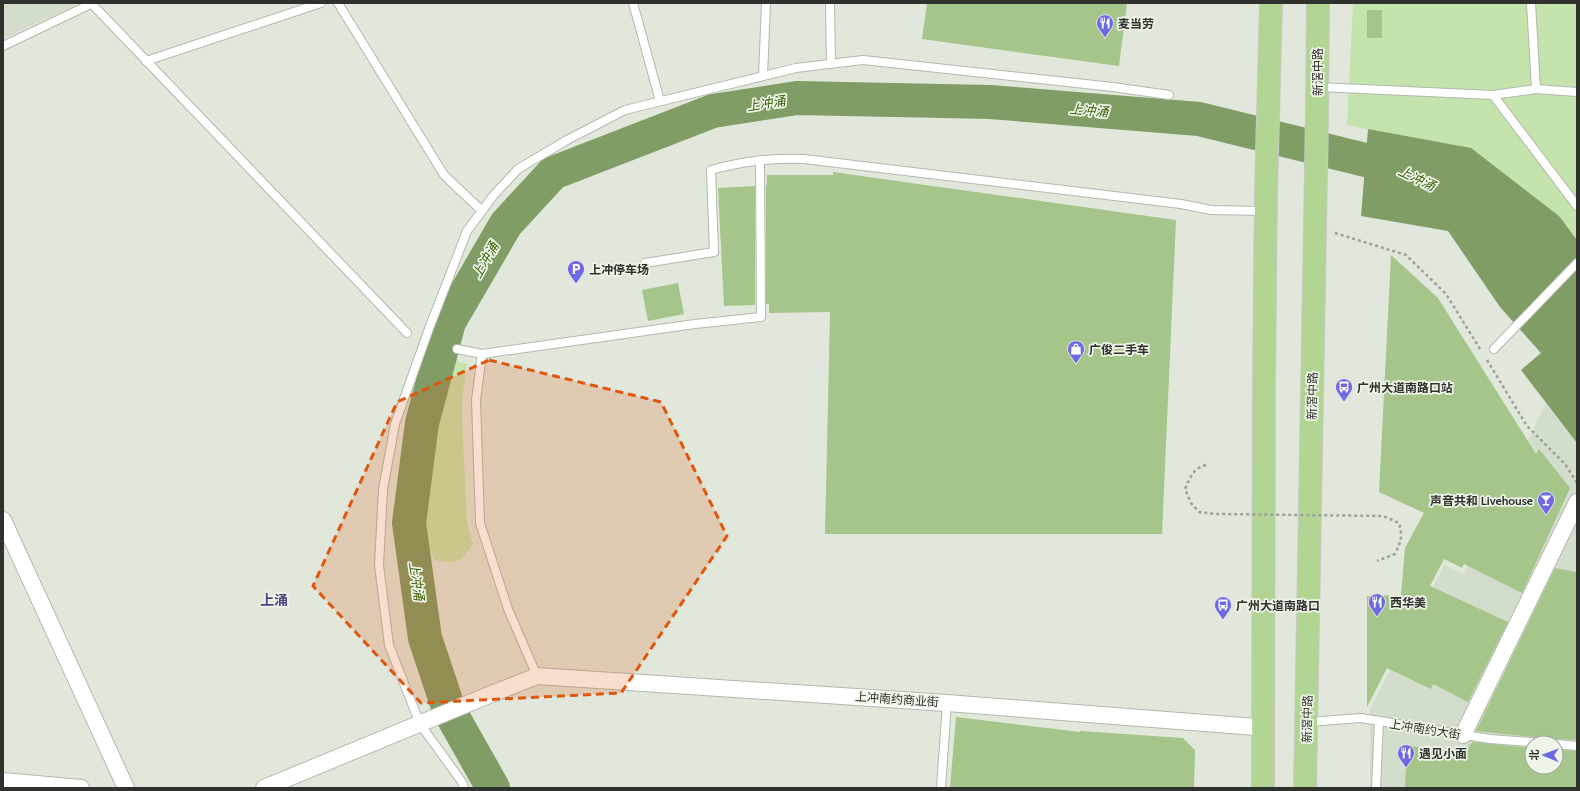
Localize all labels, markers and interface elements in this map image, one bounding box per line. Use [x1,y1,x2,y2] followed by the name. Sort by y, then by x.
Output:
[1095,13,1115,38] restaurant icon: 麦当劳
[1118,16,1154,31] place label: 麦当劳
[1310,48,1325,96] street label: 新滘中路
[745,92,788,114] water label: 上冲涌
[1069,100,1111,120] water label: 上冲涌
[1396,162,1440,195] water label: 上冲涌
[468,237,503,281] water label: 上冲涌
[566,259,586,284] parking icon: 上冲停车场
[589,262,649,277] place label: 上冲停车场
[1066,339,1086,364] shop icon: 广俊二手车
[1089,342,1149,357] place label: 广俊二手车
[1304,372,1320,420] street label: 新滘中路
[1334,377,1354,402] bus stop icon: 广州大道南路口站
[1357,380,1453,395] place label: 广州大道南路口站
[1536,490,1556,515] bar icon: 声音共和 Livehouse
[1430,493,1533,508] place label: 声音共和 Livehouse
[406,561,428,603] water label: 上冲涌
[260,591,288,609] district label: 上涌
[1367,592,1387,617] restaurant icon: 西华美
[1213,595,1233,620] bus stop icon: 广州大道南路口
[1390,595,1426,610] place label: 西华美
[1236,598,1320,613] place label: 广州大道南路口
[855,689,939,709] street label: 上冲南约商业街
[1299,695,1315,743] street label: 新滘中路
[1388,716,1462,742] street label: 上冲南约大街
[1524,735,1564,775] north arrow
[1396,743,1416,768] restaurant icon: 遇见小面
[1419,746,1467,761] place label: 遇见小面
[1527,749,1541,760] text: 北

